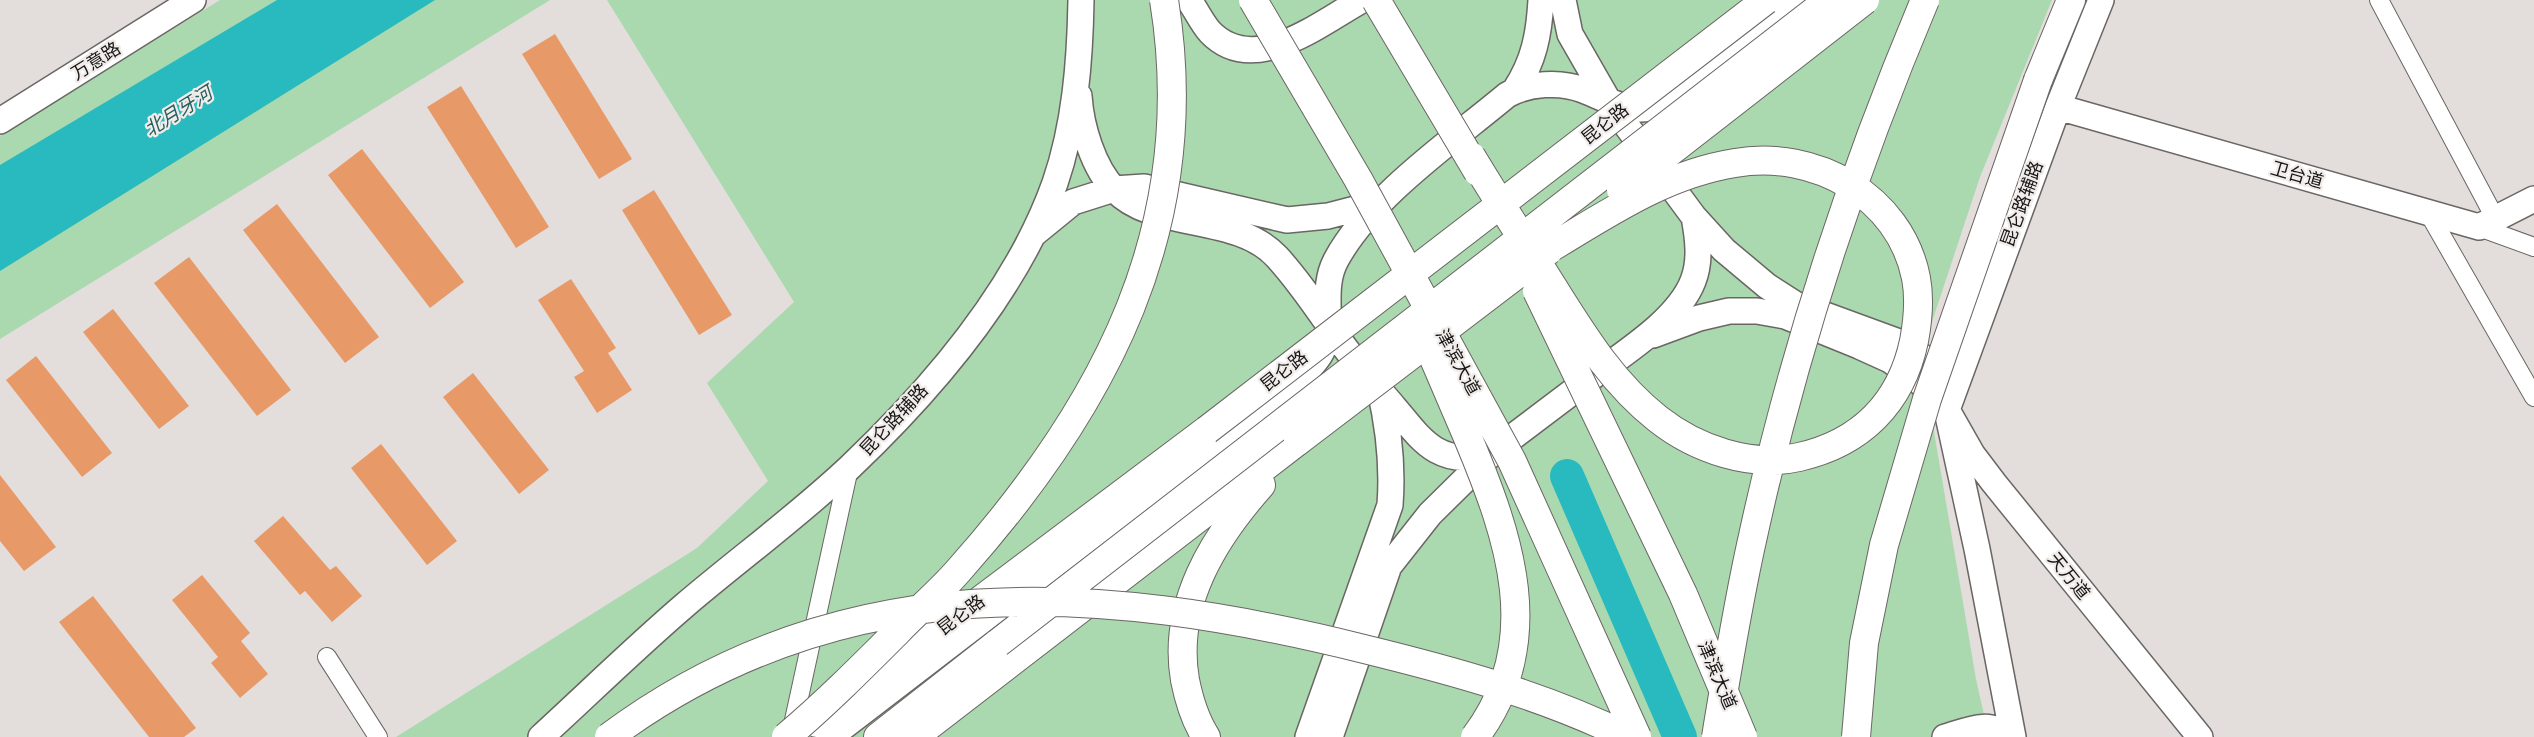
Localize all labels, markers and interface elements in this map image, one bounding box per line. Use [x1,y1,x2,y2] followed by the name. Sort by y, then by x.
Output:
[67,37,125,85] street label: 万意路
[140,79,220,141] water label: 北月牙河
[1577,99,1633,149] street label: 昆仑路
[2268,157,2326,193] street label: 卫台道
[1996,158,2048,250] street label: 昆仑路辅路
[1431,325,1485,399] street label: 津滨大道
[1256,346,1312,396] street label: 昆仑路
[855,380,933,460] street label: 昆仑路辅路
[2043,548,2095,604] street label: 天万道
[933,590,989,640] street label: 昆仑路
[1693,638,1741,712] street label: 津滨大道

